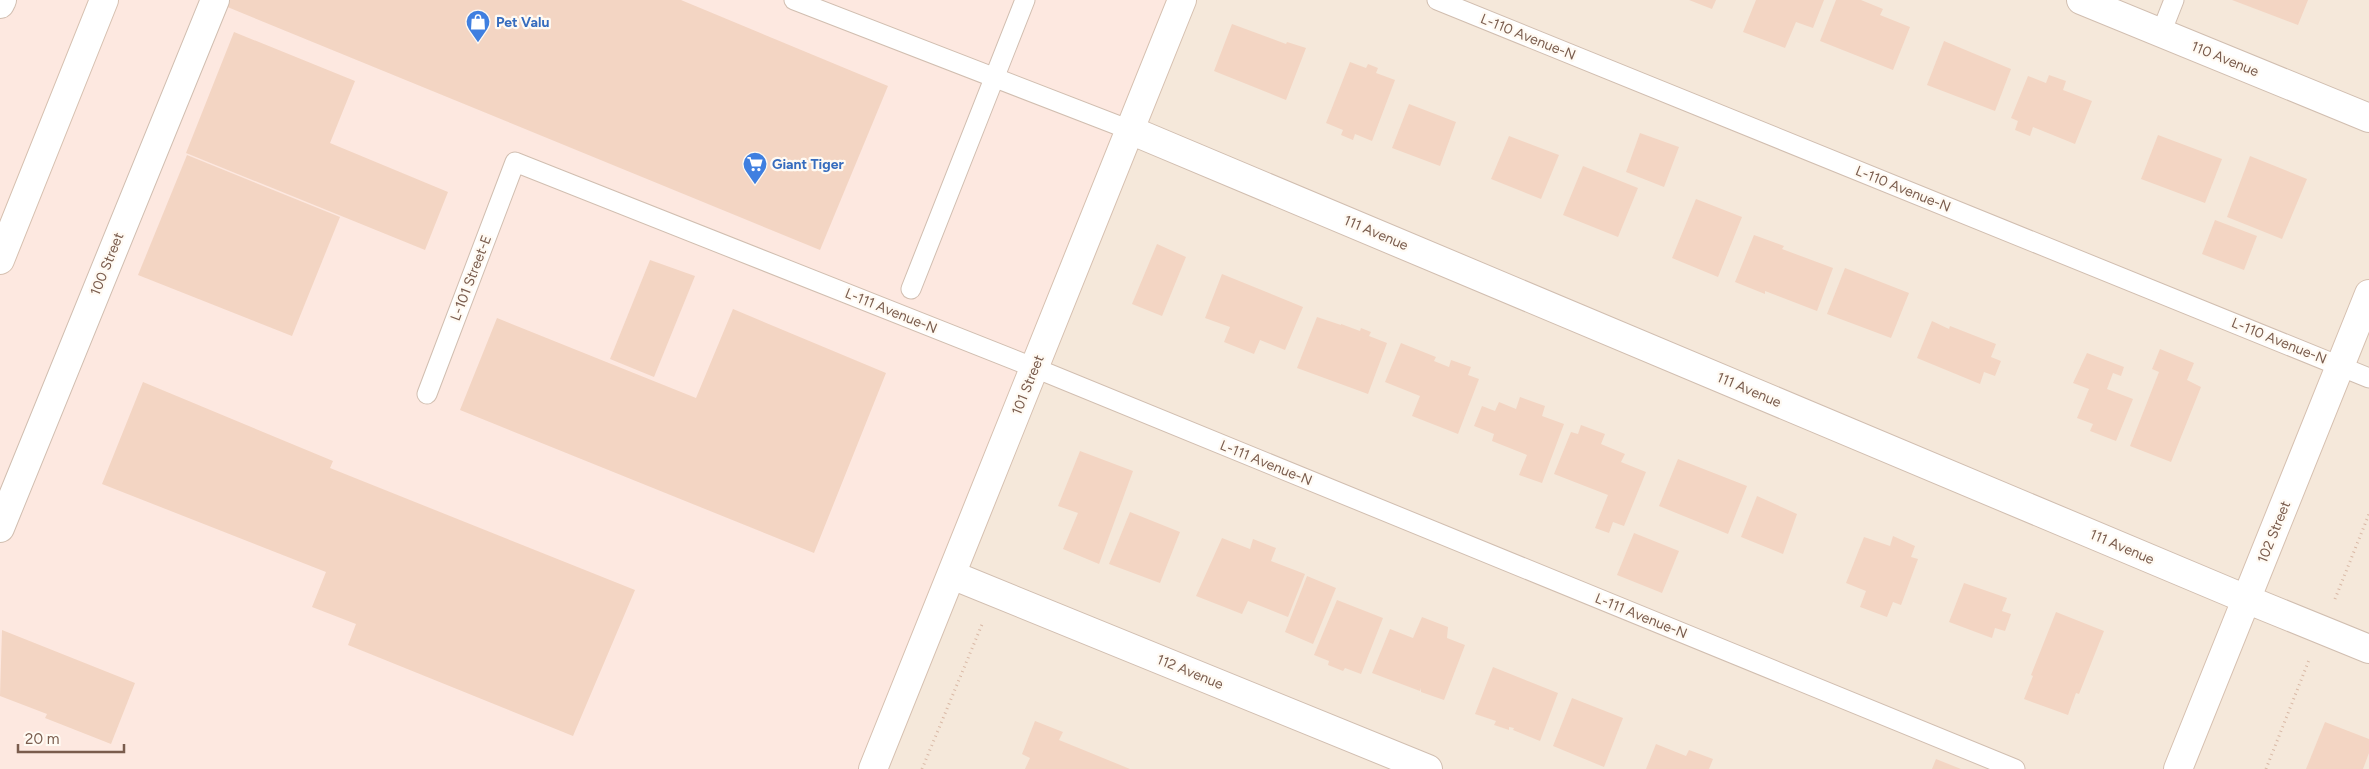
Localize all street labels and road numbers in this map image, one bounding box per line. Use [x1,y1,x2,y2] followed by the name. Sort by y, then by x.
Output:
[1478,10,1578,64] street label: L-110 Avenue-N
[2189,38,2262,80] street label: 110 Avenue
[1853,162,1953,216] street label: L-110 Avenue-N
[1341,212,1411,254] street label: 111 Avenue
[87,230,127,298] street label: 100 Street
[447,233,495,323] street label: L-101 Street-E
[842,285,940,337] street label: L-111 Avenue-N
[2229,314,2329,368] street label: L-110 Avenue-N
[1008,353,1048,417] street label: 101 Street
[1714,369,1784,411] street label: 111 Avenue
[1217,437,1315,489] street label: L-111 Avenue-N
[2254,499,2294,565] street label: 102 Street
[2087,526,2157,568] street label: 111 Avenue
[1592,590,1690,642] street label: L-111 Avenue-N
[1154,651,1226,693] street label: 112 Avenue

